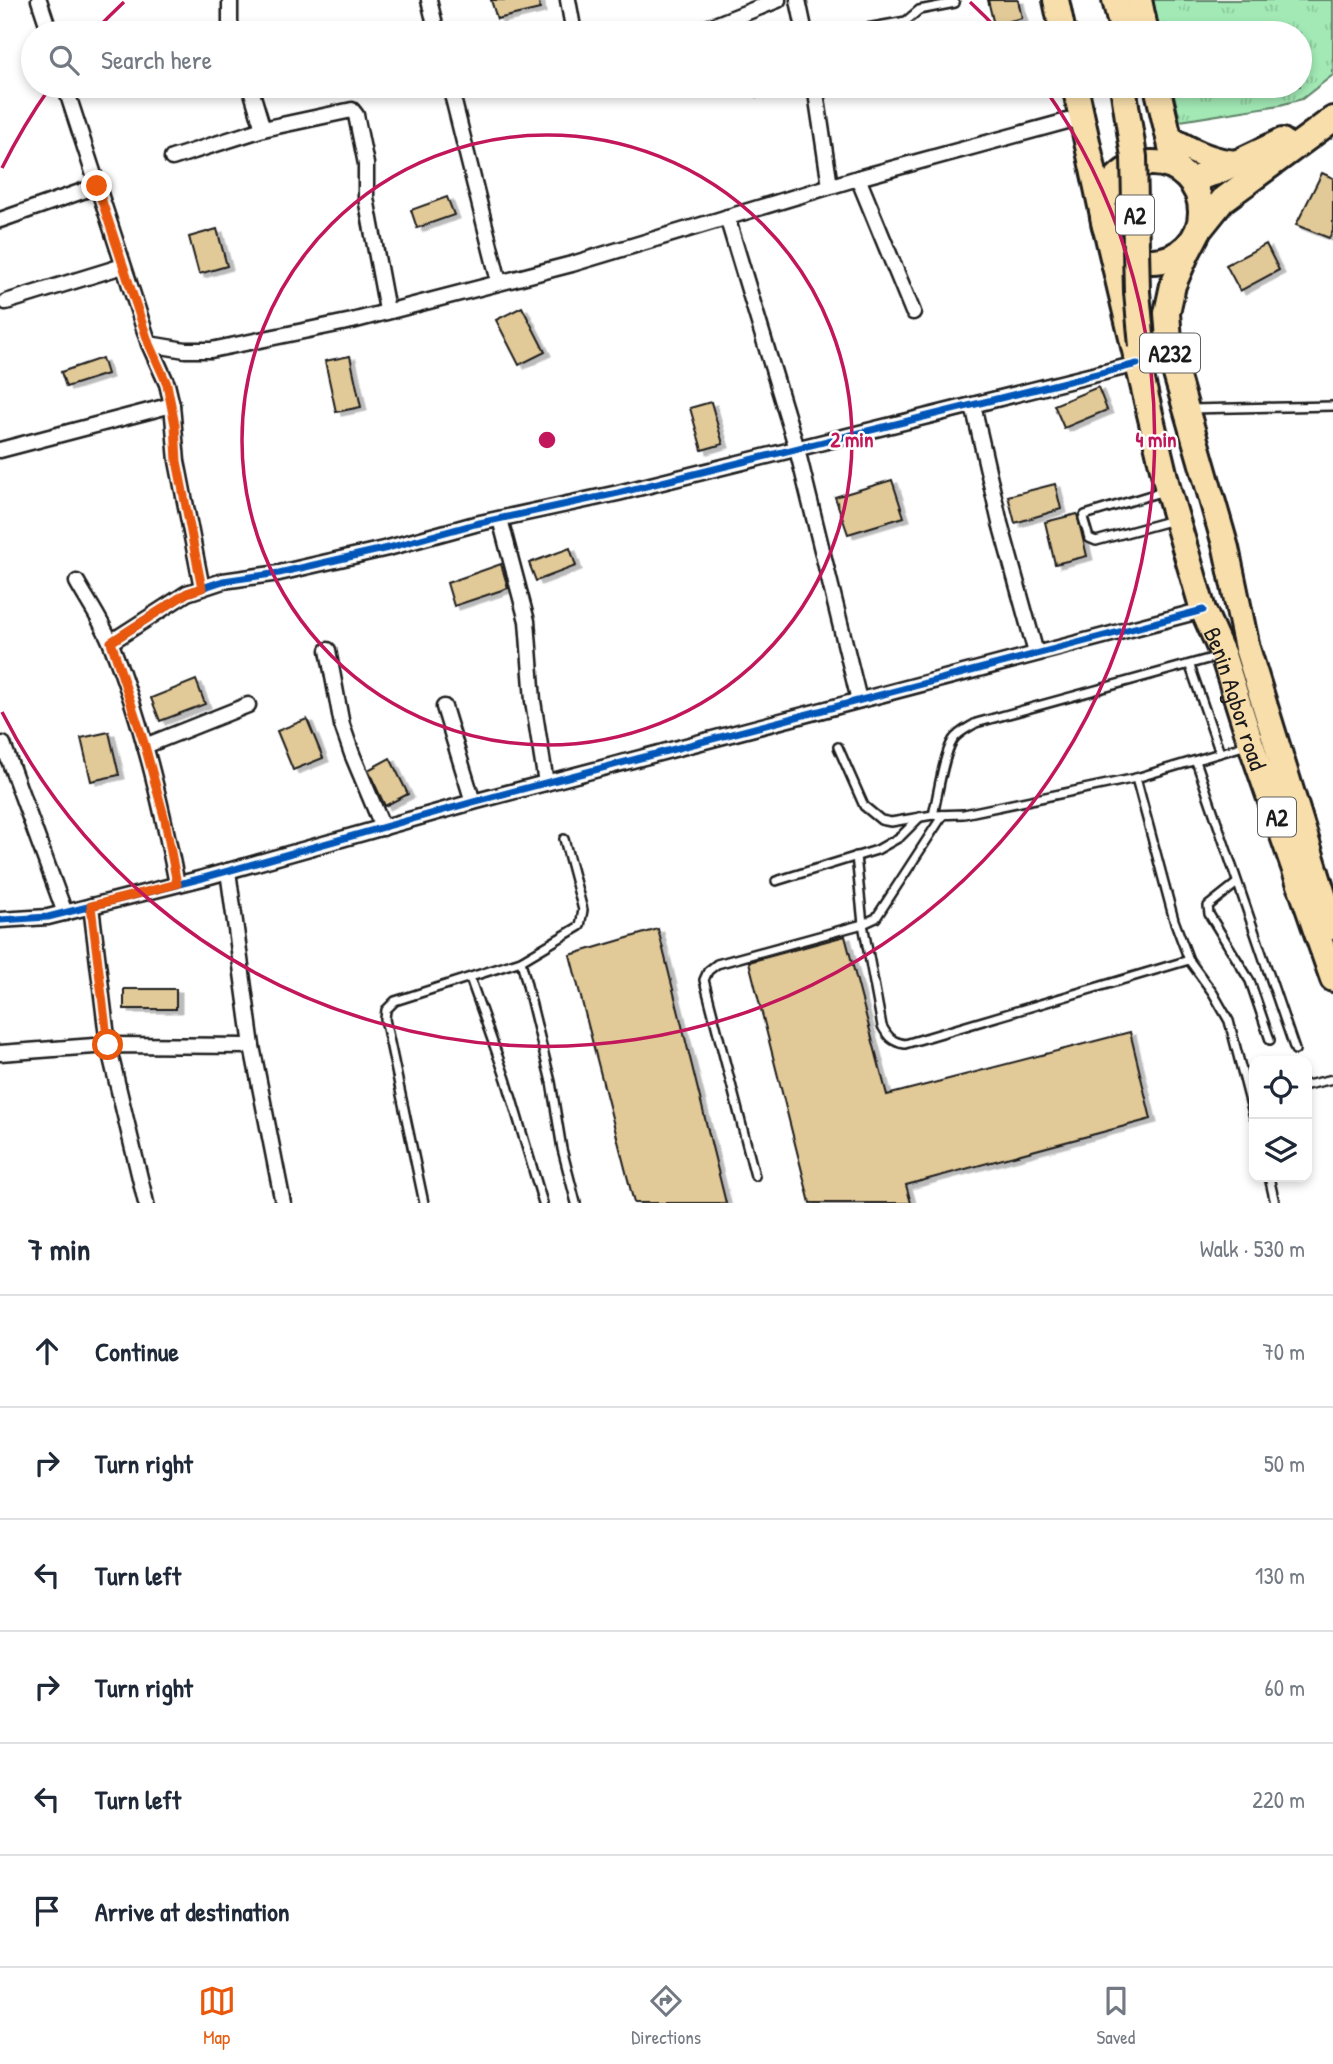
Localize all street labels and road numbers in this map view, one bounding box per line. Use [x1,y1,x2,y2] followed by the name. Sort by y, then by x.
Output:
[1116,196,1154,234] road number: A2
[1140,334,1200,372] road number: A232
[1196,622,1275,774] street label: Benin Agbor road
[1258,797,1296,836] road number: A2

